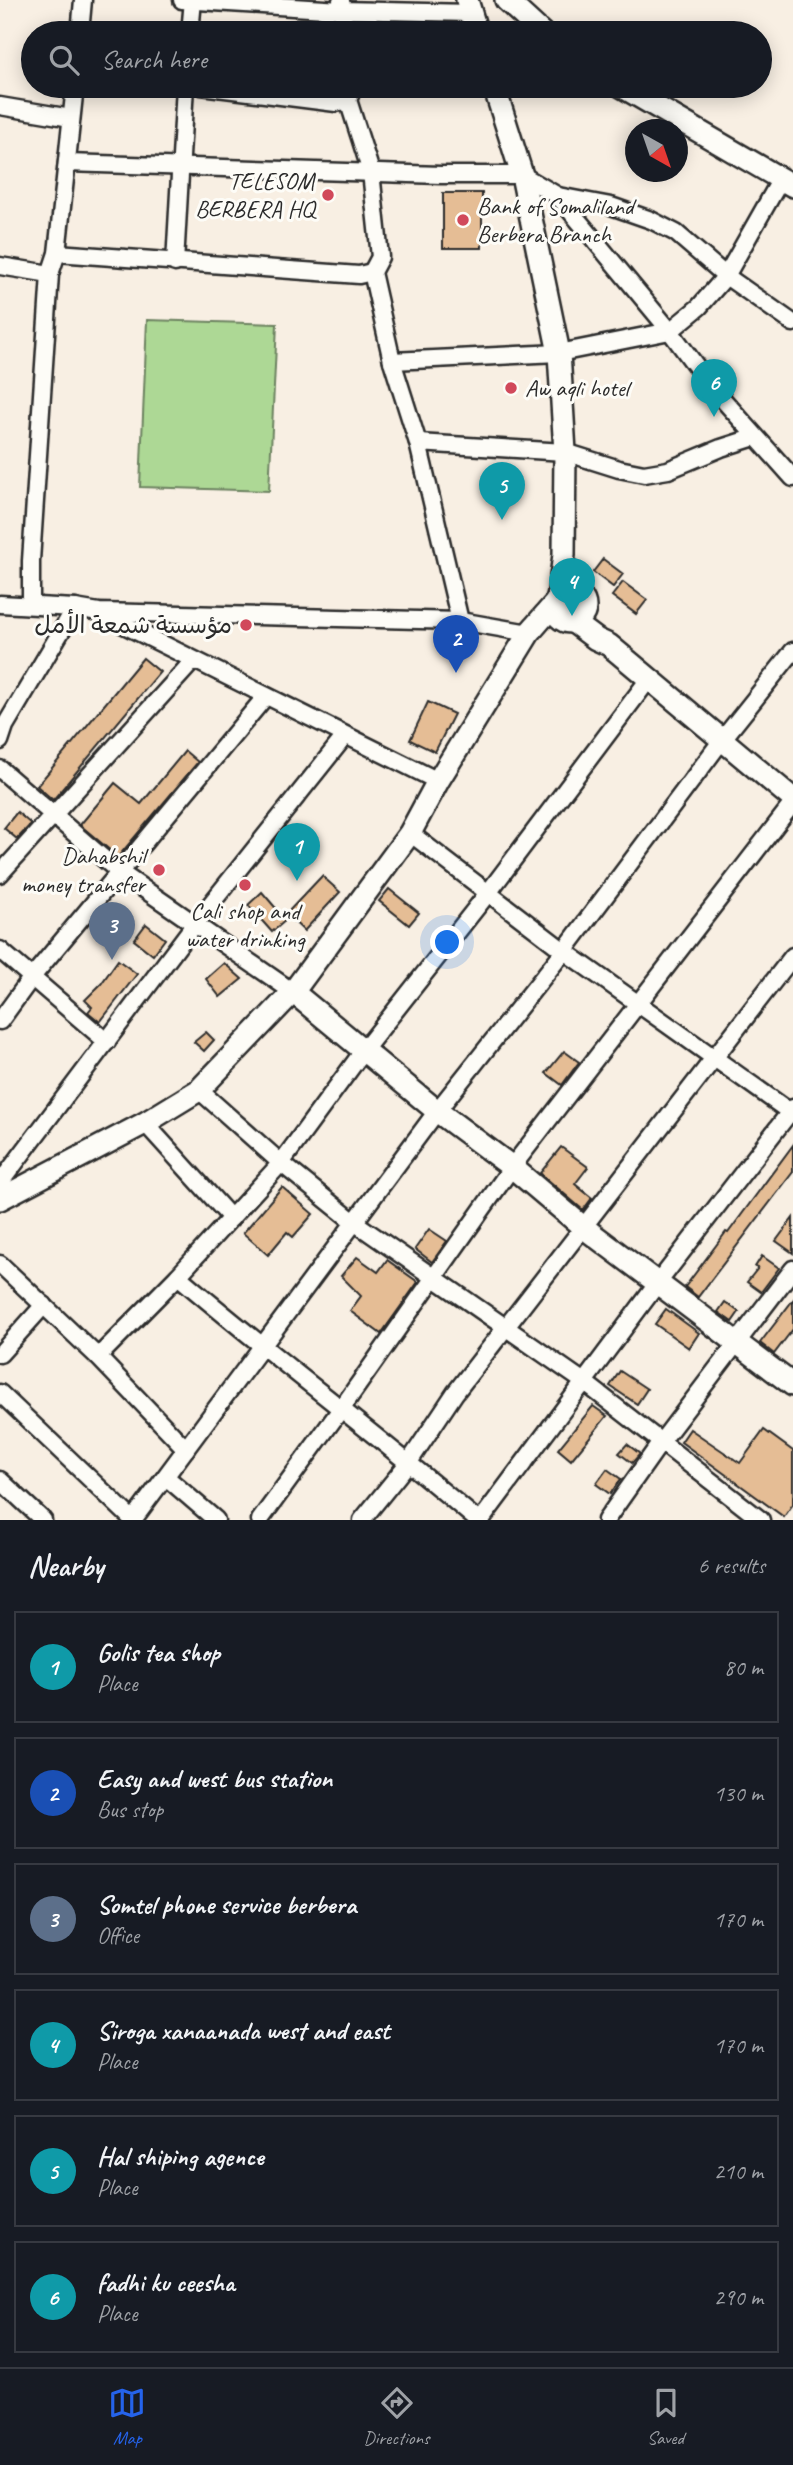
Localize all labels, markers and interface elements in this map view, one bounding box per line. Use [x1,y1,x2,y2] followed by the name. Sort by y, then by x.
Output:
[21,21,772,98] search box
[45,41,83,79] icon: search
[101,43,207,76] text: Search here
[625,119,688,182] north arrow
[195,166,317,224] place label: TELESOM BERBERA HQ
[320,187,336,203] marker: TELESOM BERBERA HQ
[477,191,637,249] place label: Bank of Somaliland Berbera Branch
[455,212,471,228] marker: Bank of Somaliland Berbera Branch
[691,359,737,417] pin: 6
[525,373,633,403] place label: Aw aqli hotel
[503,380,519,396] marker: Aw aqli hotel
[479,462,525,520] pin: 5
[549,558,595,616] pin: 4
[34,608,232,640] place label: مؤسسة شمعة الأمل
[433,615,479,673] pin: 2
[238,617,254,633] marker: مؤسسة شمعة الأمل
[274,823,320,881] pin: 1
[21,841,149,899] place label: Dahabshil money transfer
[151,862,167,878] marker: Dahabshil money transfer
[237,877,253,893] marker: Cali shop and water drinking
[185,896,306,954] place label: Cali shop and water drinking
[89,902,135,960] pin: 3
[430,925,464,959] your location
[28,1547,104,1585] text: Nearby
[698,1551,765,1580] text: 6 results
[97,1636,220,1669] text: Golis tea shop
[48,1653,58,1682] text: 1
[724,1653,763,1682] text: 80 m
[97,1669,137,1698] text: Place
[97,1762,332,1795] text: Easy and west bus station
[48,1779,58,1808] text: 2
[714,1779,763,1808] text: 130 m
[97,1795,163,1824] text: Bus stop
[97,1888,356,1921] text: Somtel phone service berbera
[48,1905,58,1934] text: 3
[714,1905,763,1934] text: 170 m
[97,1921,139,1950] text: Office
[97,2014,390,2047] text: Siroga xanaanada west and east
[48,2031,58,2060] text: 4
[714,2031,763,2060] text: 170 m
[97,2047,137,2076] text: Place
[97,2140,264,2173] text: Hal shiping agence
[48,2157,58,2186] text: 5
[714,2157,763,2186] text: 210 m
[97,2173,137,2202] text: Place
[97,2266,235,2299] text: fadhi ku ceesha
[48,2283,58,2312] text: 6
[714,2283,763,2312] text: 290 m
[97,2299,137,2328] text: Place
[108,2384,146,2450] tab: Map
[363,2384,430,2450] tab: Directions
[647,2384,685,2450] tab: Saved

